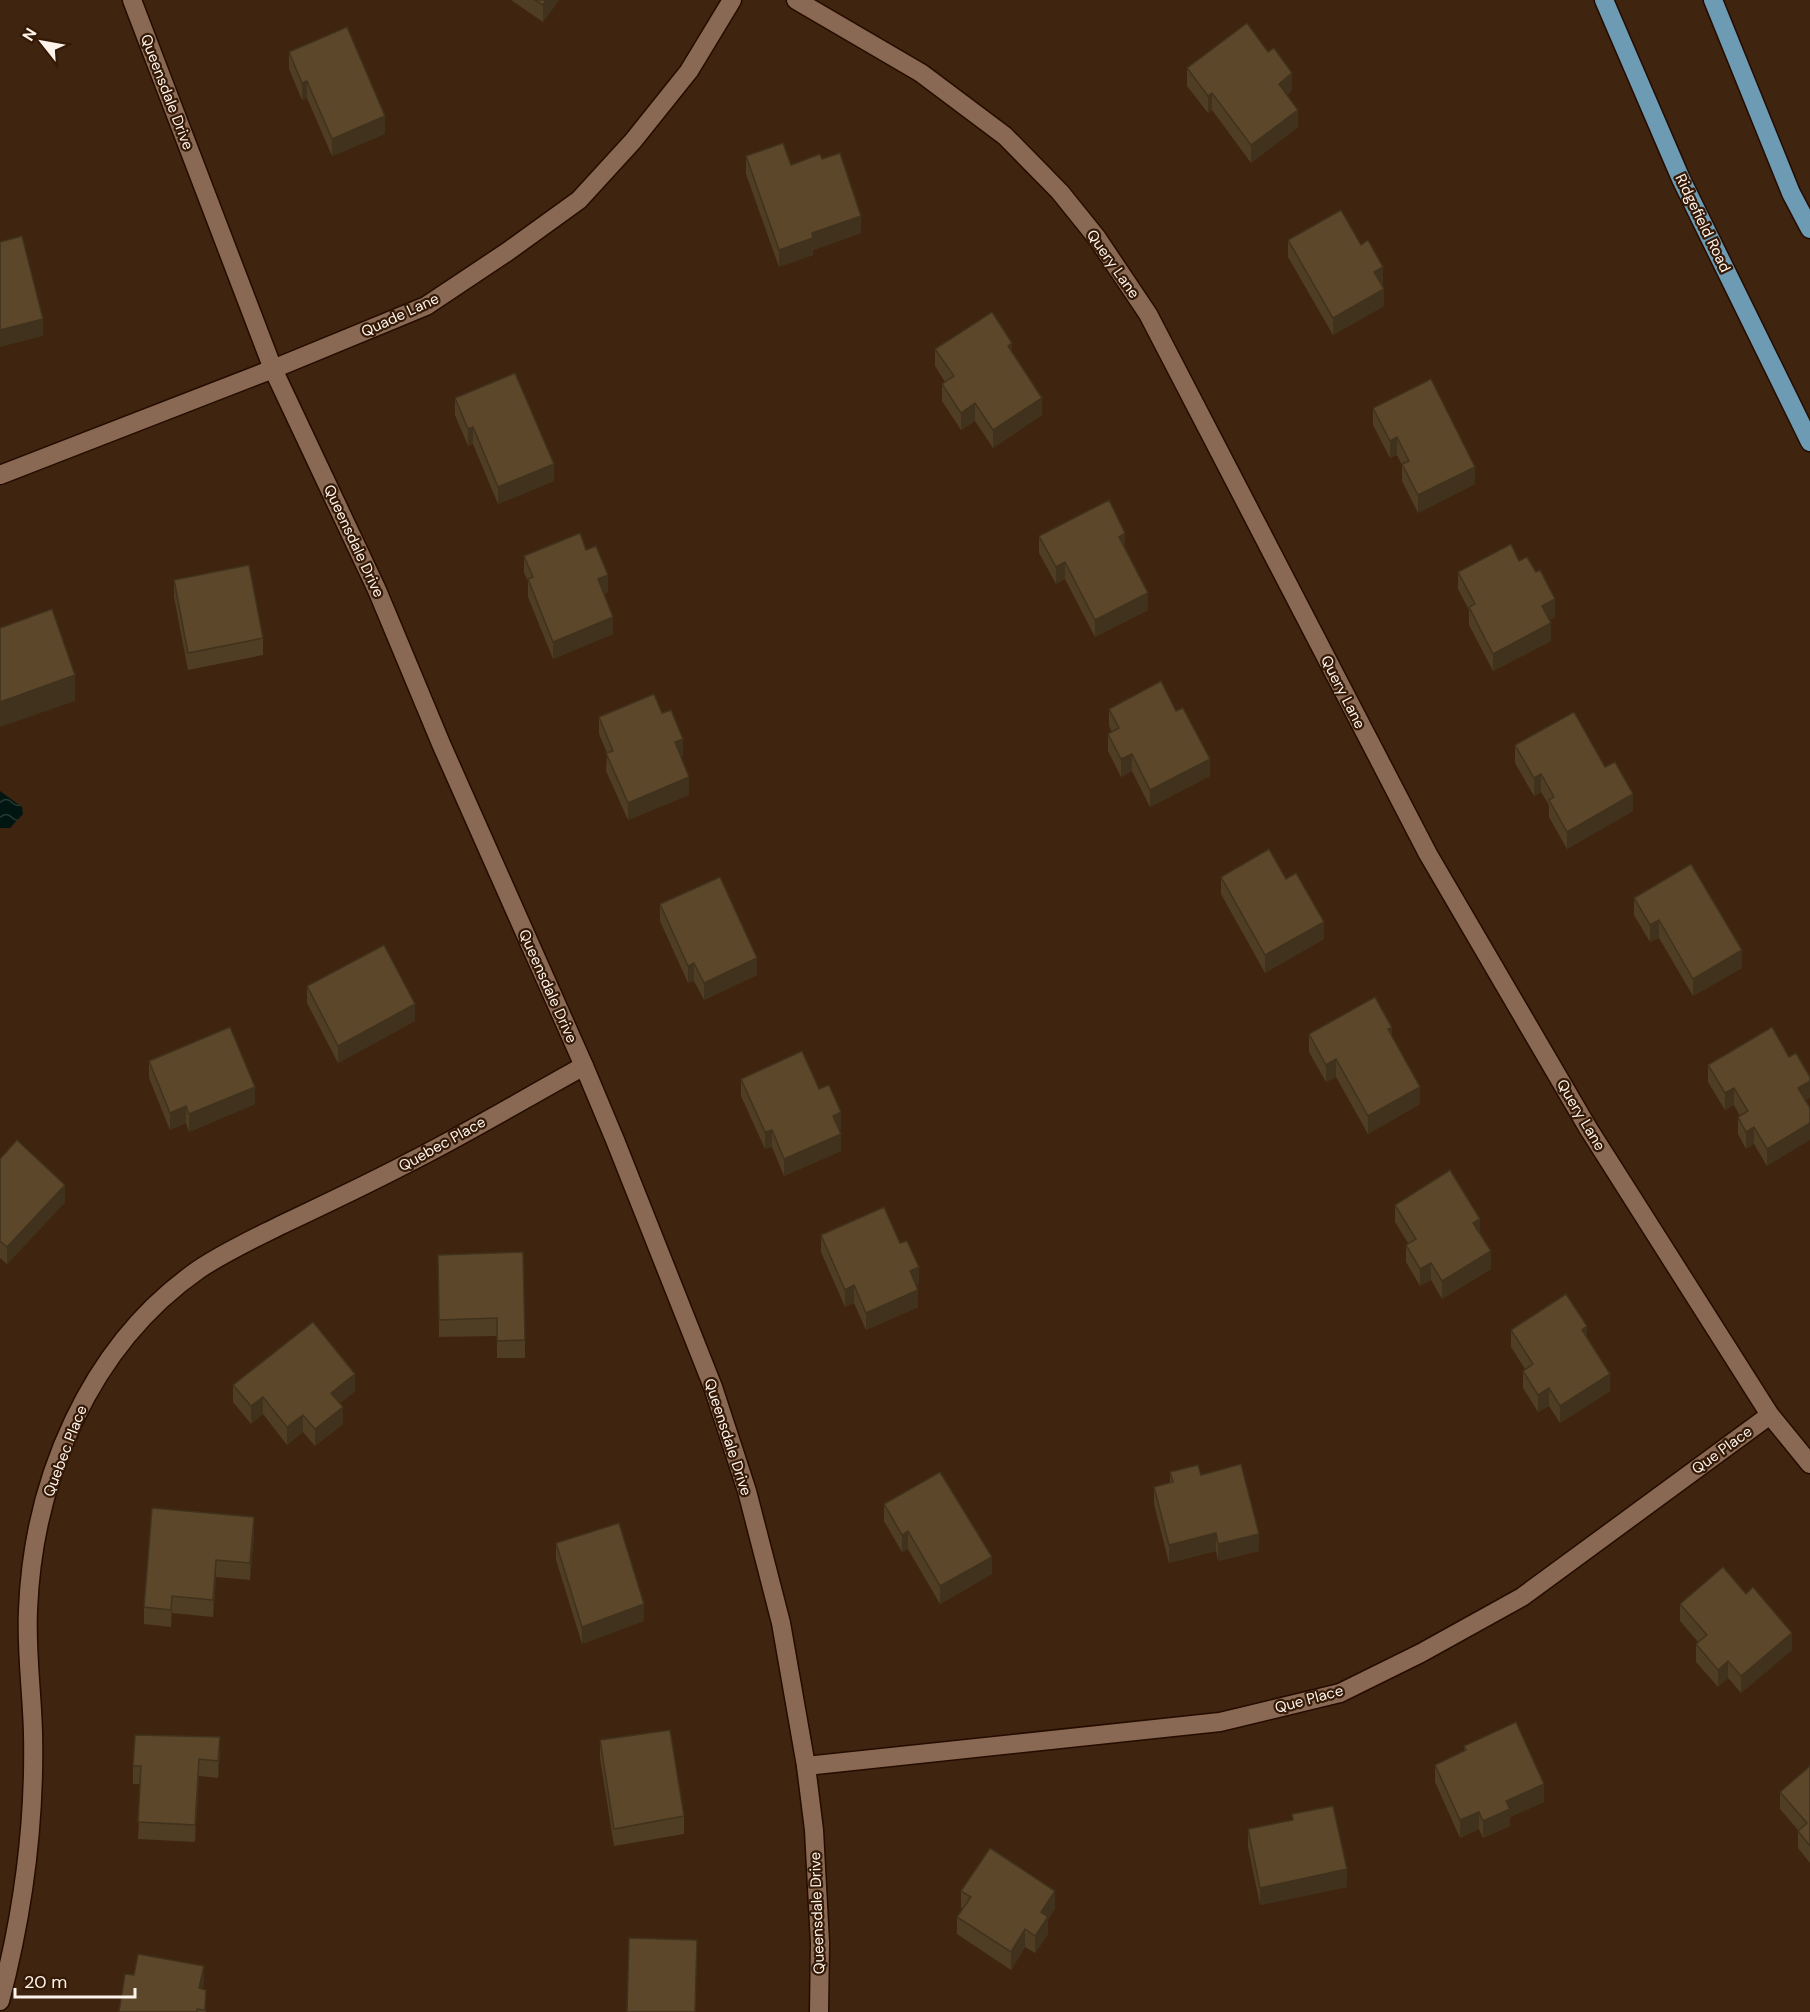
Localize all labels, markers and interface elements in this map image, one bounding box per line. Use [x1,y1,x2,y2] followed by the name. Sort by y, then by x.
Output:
[12,12,72,72] north arrow
[18,24,42,45] text: N
[136,31,198,153] street label: Queensdale Drive
[1671,170,1735,276] street label: Ridgefield Road
[1082,226,1144,302] street label: Query Lane
[358,288,442,342] street label: Quade Lane
[319,481,389,601] street label: Queensdale Drive
[1316,652,1370,732] street label: Query Lane
[514,926,582,1046] street label: Queensdale Drive
[1552,1076,1610,1154] street label: Query Lane
[395,1112,489,1176] street label: Quebec Place
[700,1376,756,1498] street label: Queensdale Drive
[38,1402,92,1500] street label: Quebec Place
[1688,1421,1756,1479] street label: Que Place
[1273,1680,1345,1718] street label: Que Place
[805,1852,829,1974] street label: Queensdale Drive
[15,1961,135,1999] scale bar
[24,1970,67,1994] text: 20 m

